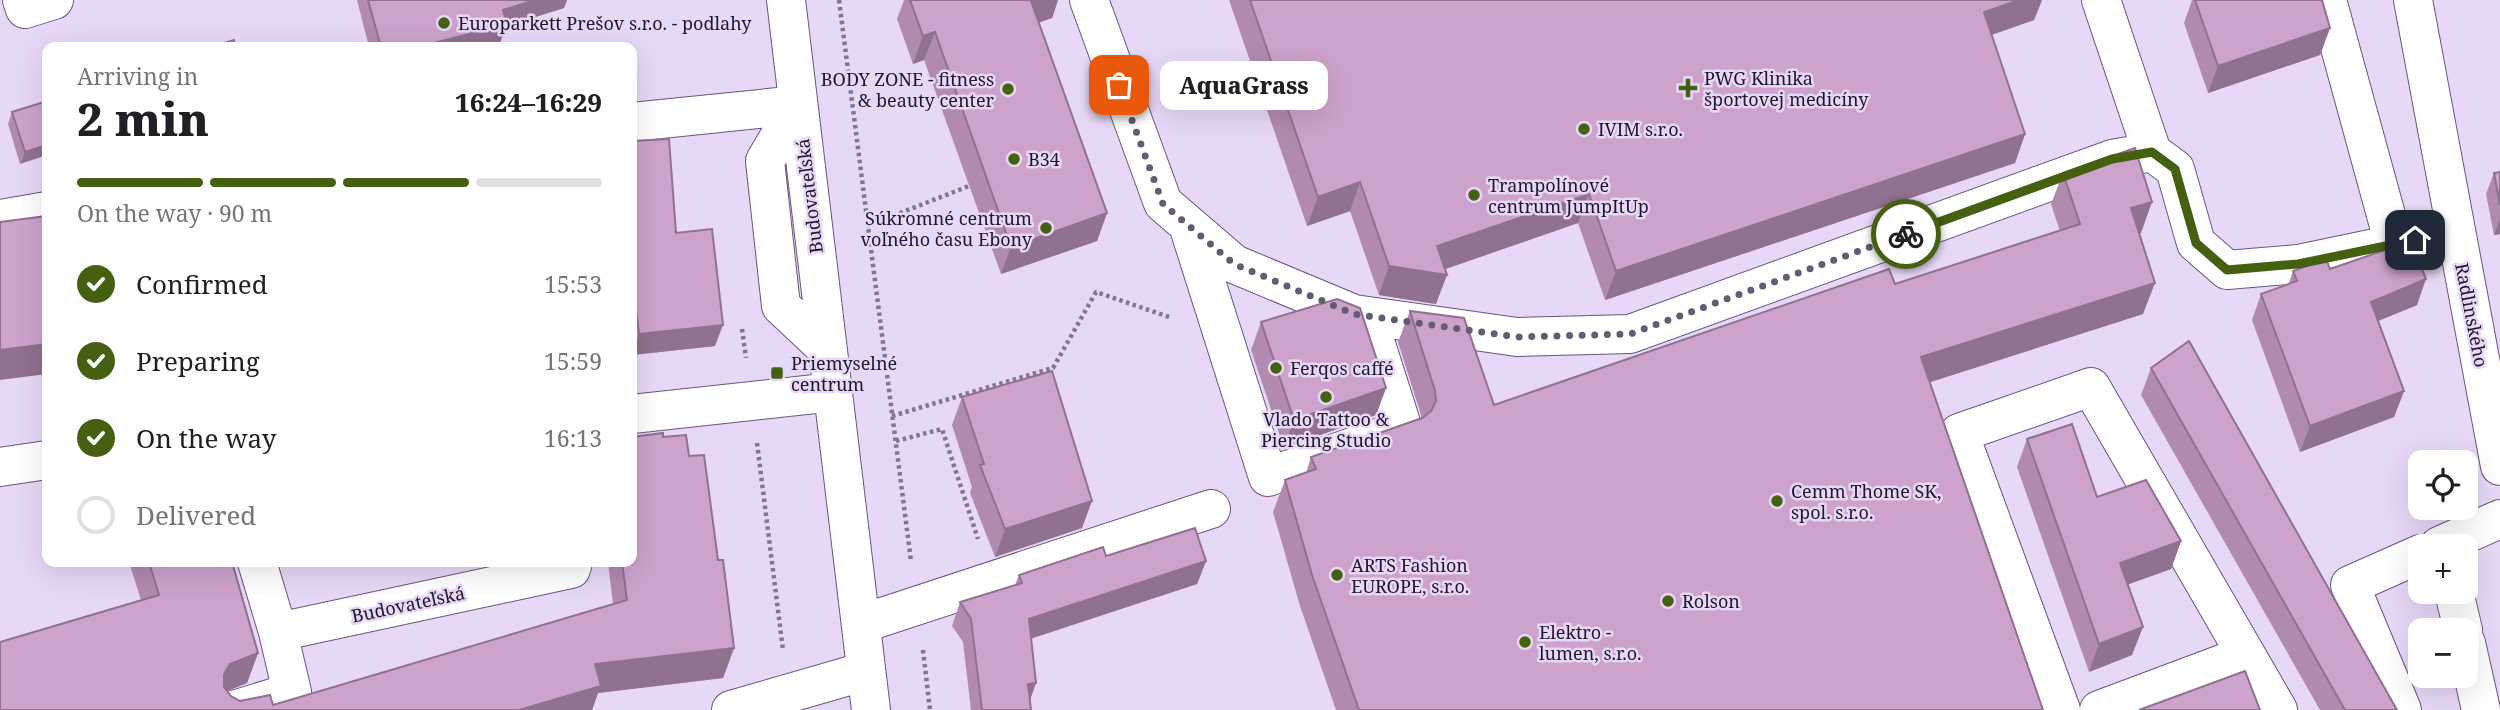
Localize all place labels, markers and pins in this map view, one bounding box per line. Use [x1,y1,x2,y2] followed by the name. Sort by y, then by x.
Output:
[458,11,752,35] place label: Europarkett Prešov s.r.o. - podlahy
[436,15,452,31] marker: Europarkett Prešov s.r.o. - podlahy
[1089,55,1149,115] pin
[1161,60,1329,110] callout: AquaGrass
[1704,66,1869,111] place label: PWG Klinika športovej medicíny
[821,67,995,112] place label: BODY ZONE - fitness & beauty center
[1678,78,1698,98] marker: PWG Klinika športovej medicíny
[1000,81,1016,97] marker: BODY ZONE - fitness & beauty center
[1598,117,1683,141] place label: IVIM s.r.o.
[1576,121,1592,137] marker: IVIM s.r.o.
[1028,147,1060,171] place label: B34
[1006,151,1022,167] marker: B34
[1488,173,1649,218] place label: Trampolínové centrum JumpItUp
[1466,187,1482,203] marker: Trampolínové centrum JumpItUp
[861,206,1033,251] place label: Súkromné centrum voľného času Ebony
[2385,210,2445,270] pin
[1038,220,1054,236] marker: Súkromné centrum voľného času Ebony
[791,351,897,396] place label: Priemyselné centrum
[1290,356,1394,380] place label: Ferqos caffé
[1268,360,1284,376] marker: Ferqos caffé
[769,365,785,381] marker: Priemyselné centrum
[1318,389,1334,405] marker: Vlado Tattoo & Piercing Studio
[1261,407,1391,452] place label: Vlado Tattoo & Piercing Studio
[1791,479,1941,524] place label: Cemm Thome SK, spol. s.r.o.
[1769,493,1785,509] marker: Cemm Thome SK, spol. s.r.o.
[1351,553,1469,598] place label: ARTS Fashion EUROPE, s.r.o.
[1329,567,1345,583] marker: ARTS Fashion EUROPE, s.r.o.
[1682,589,1740,613] place label: Rolson
[1660,593,1676,609] marker: Rolson
[1539,620,1642,665] place label: Elektro - lumen, s.r.o.
[1517,634,1533,650] marker: Elektro - lumen, s.r.o.

